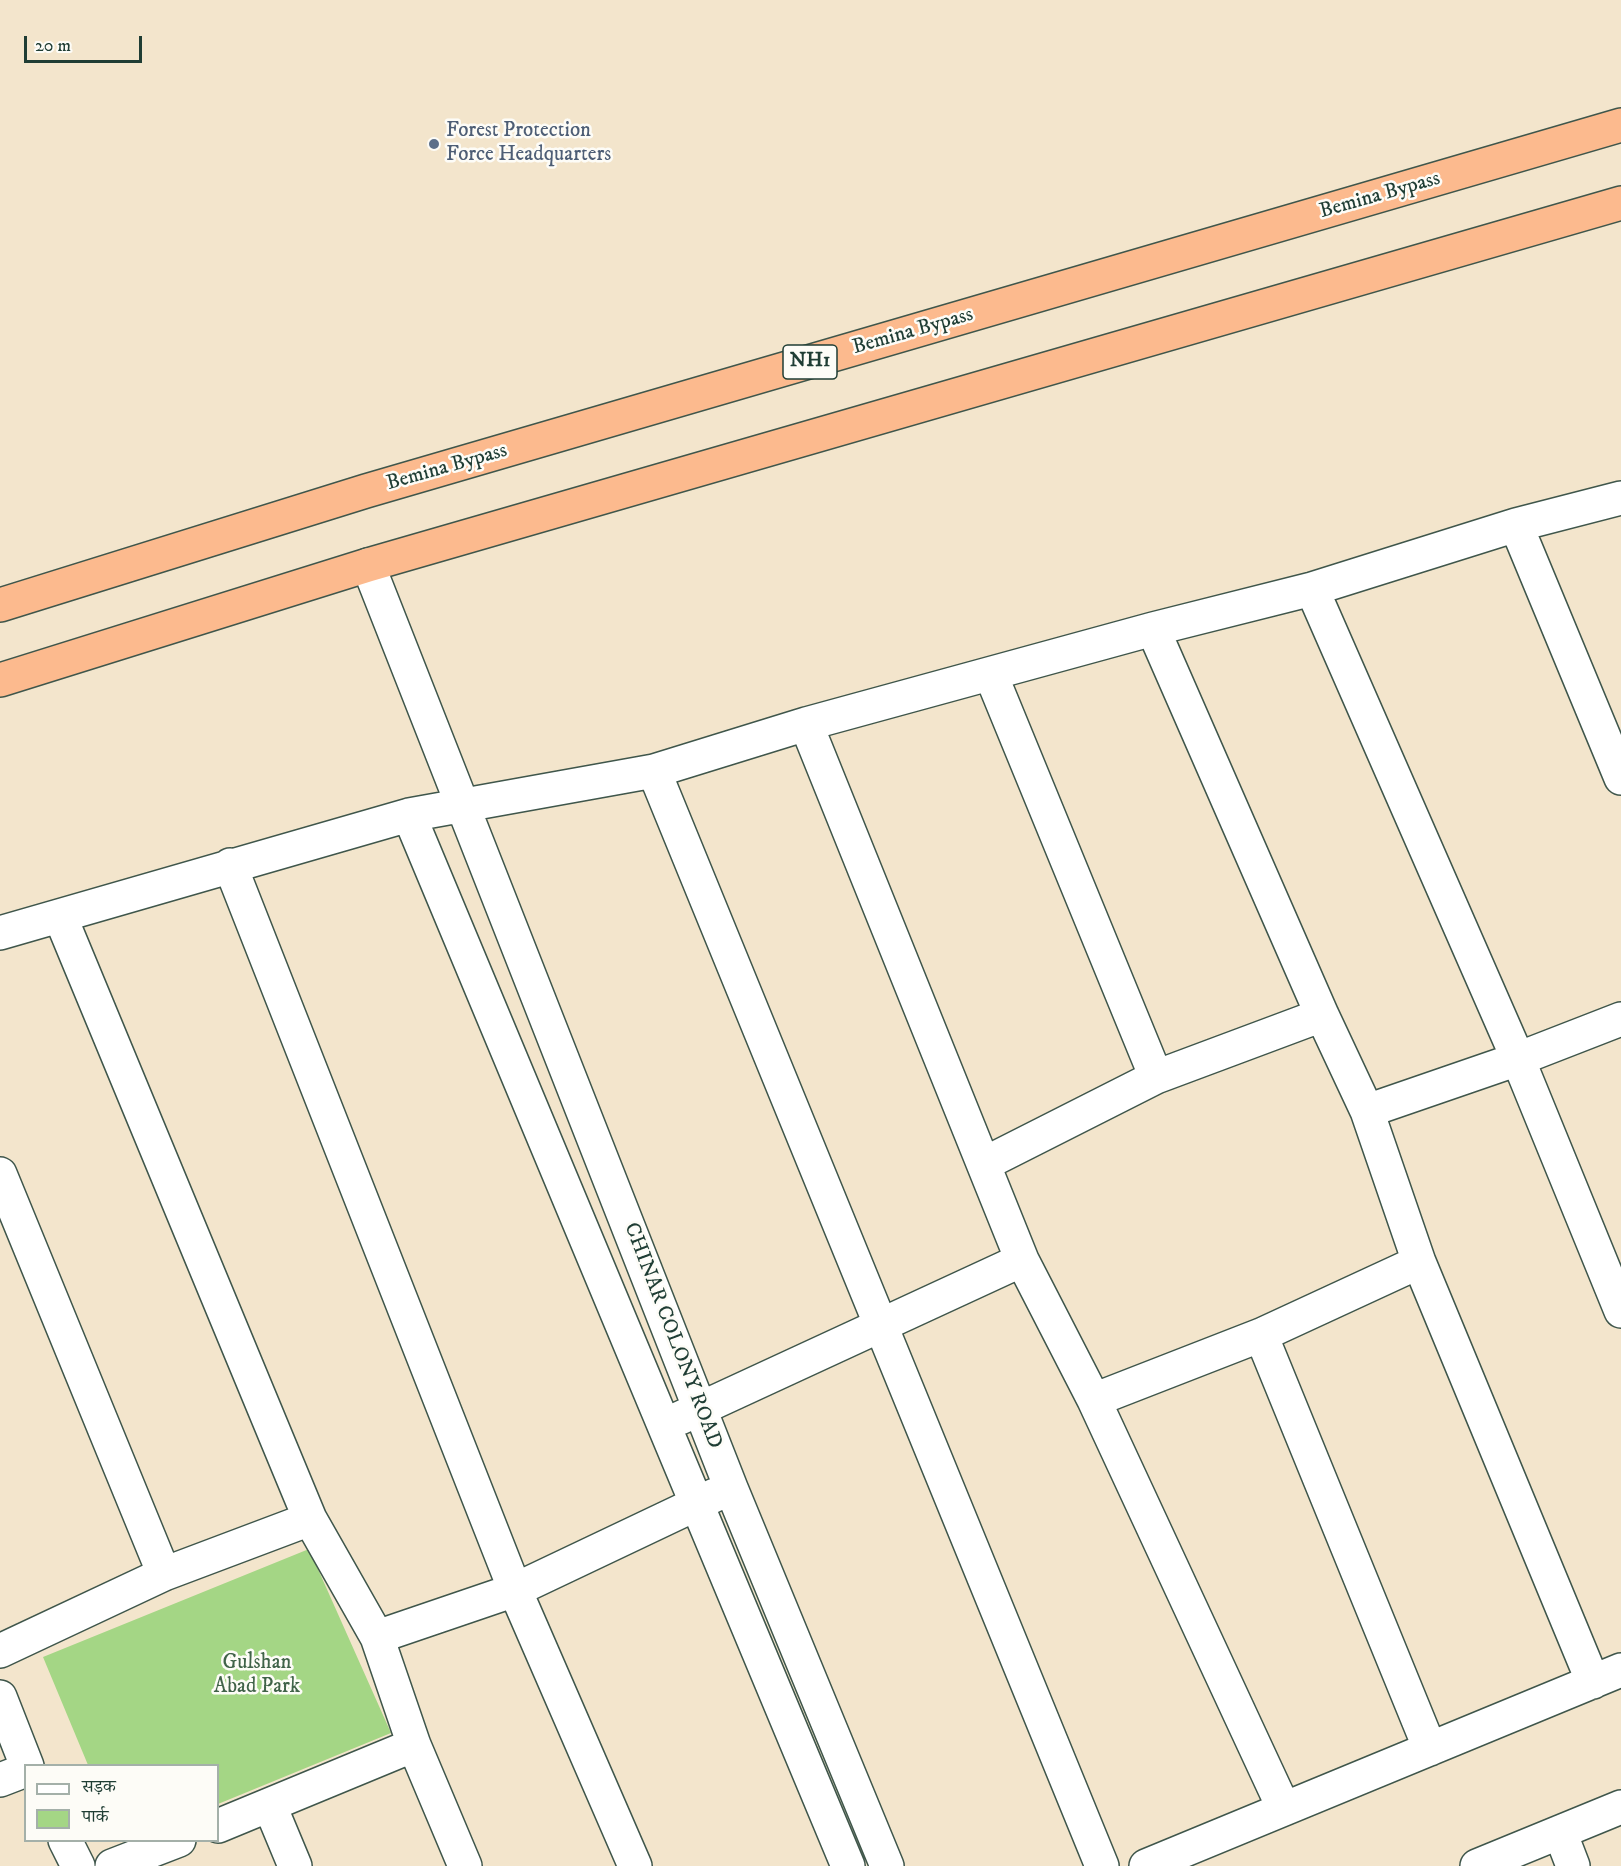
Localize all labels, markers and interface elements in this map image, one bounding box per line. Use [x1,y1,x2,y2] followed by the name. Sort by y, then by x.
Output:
[27,24,146,62] scale bar
[35,35,71,57] text: 20 m
[446,119,611,169] place label: Forest Protection Force Headquarters
[427,137,441,151] marker: Forest Protection Force Headquarters
[1317,167,1443,225] street label: Bemina Bypass
[850,303,976,361] street label: Bemina Bypass
[783,345,837,379] road number: NH1
[384,439,510,497] street label: Bemina Bypass
[617,1219,727,1453] street label: CHINAR COLONY ROAD
[214,1651,300,1701] park label: Gulshan Abad Park
[24,1764,219,1842] legend
[82,1776,116,1798] text: सड़क
[82,1806,109,1828] text: पार्क

